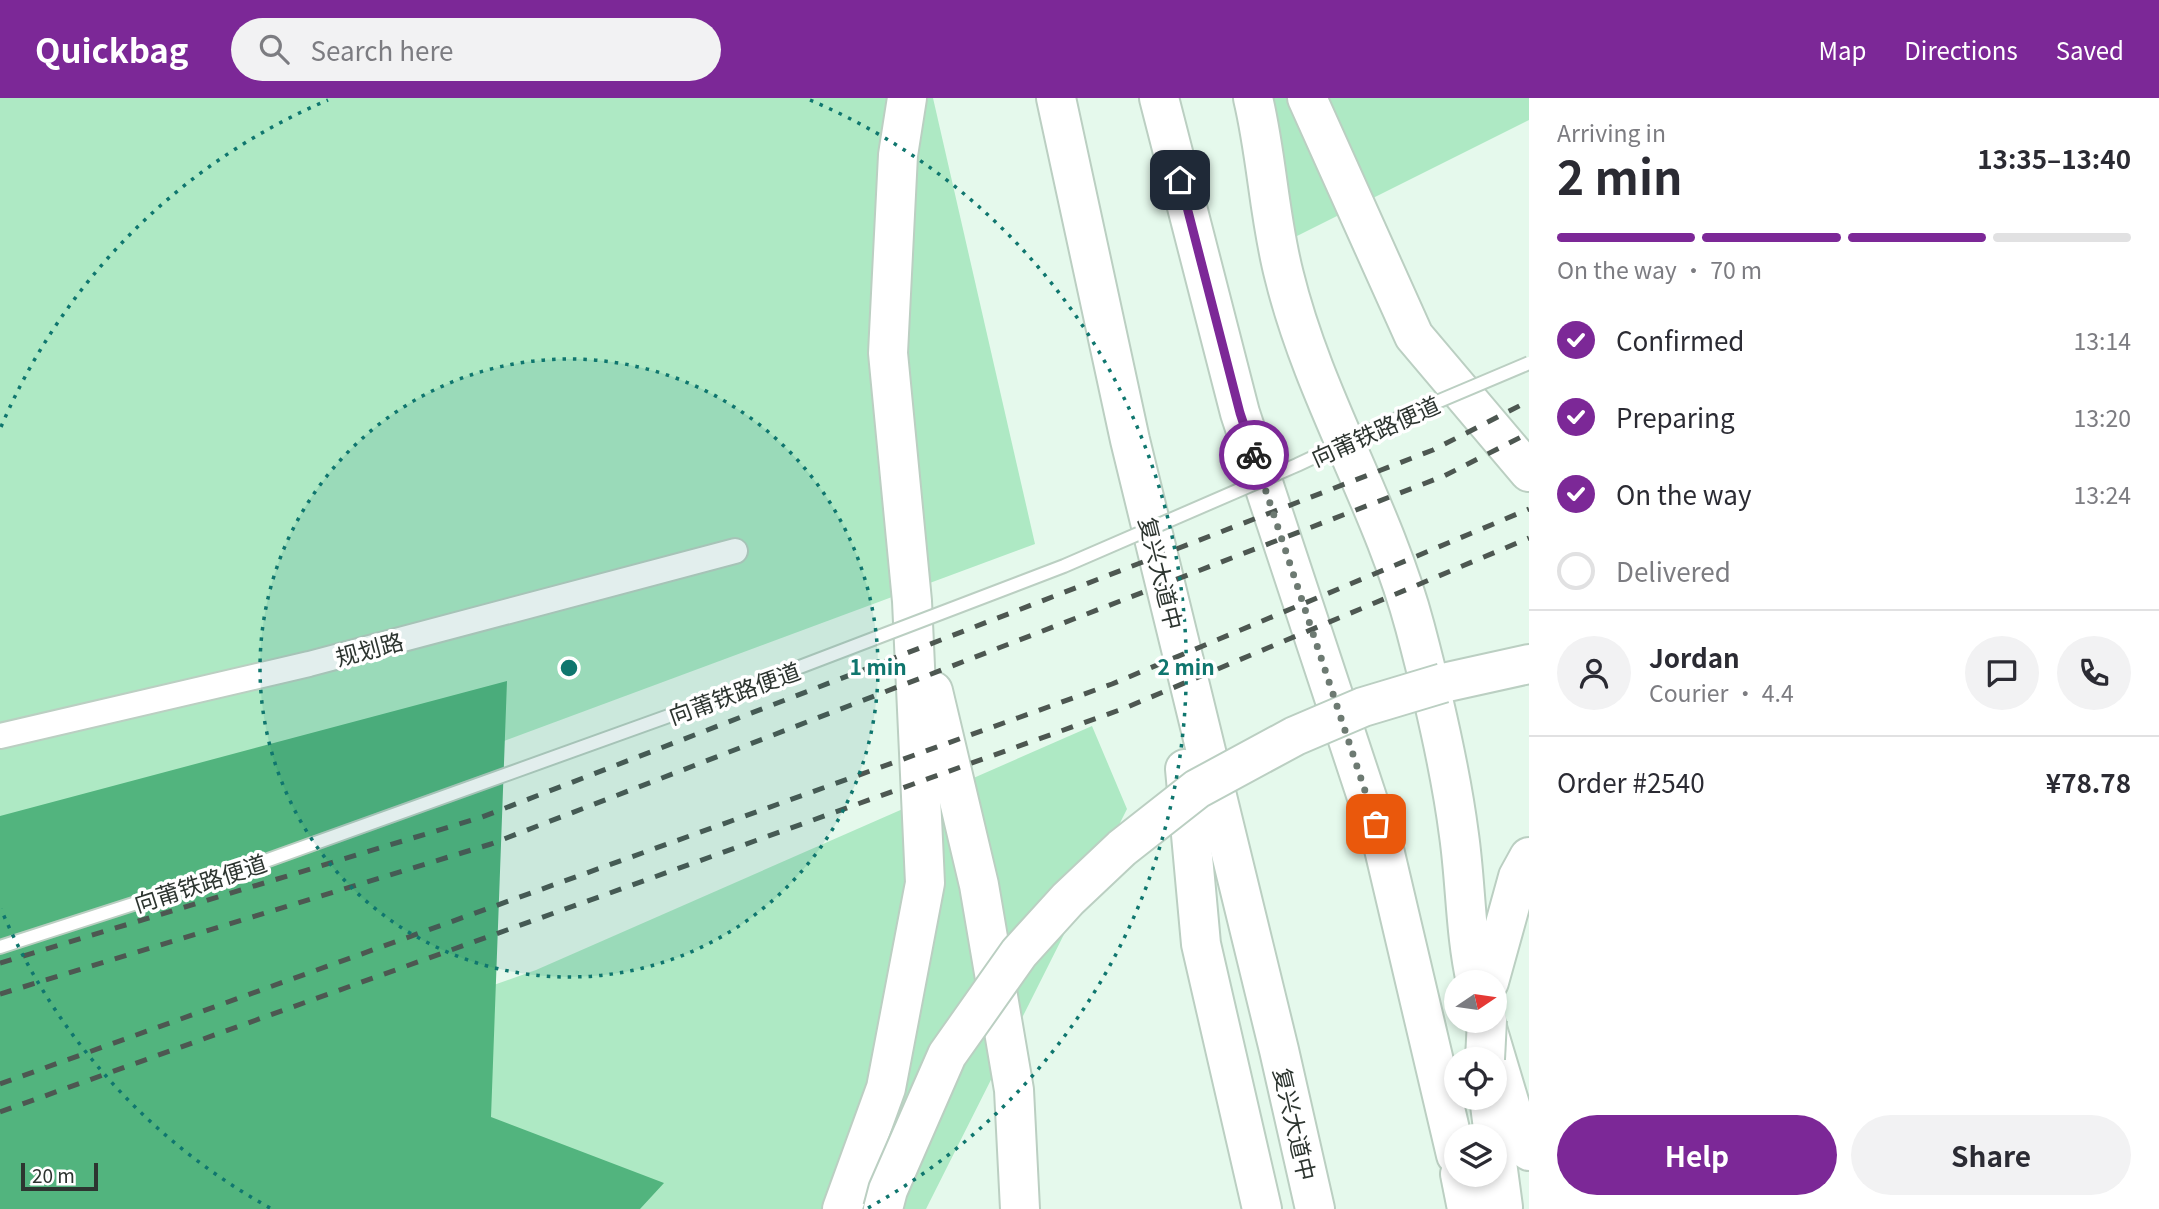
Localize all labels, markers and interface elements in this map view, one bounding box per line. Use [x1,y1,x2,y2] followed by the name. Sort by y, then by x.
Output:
[231,18,721,81] search box
[35,25,189,73] text: Quickbag
[255,30,293,68] icon: search
[311,31,454,68] text: Search here
[1818,32,1866,67] text: Map
[1904,32,2018,67] text: Directions
[2056,32,2124,67] text: Saved
[1557,115,1666,149] text: Arriving in
[1977,139,2131,176] text: 13:35–13:40
[1557,142,1682,208] text: 2 min
[1150,150,1210,210] pin
[1161,161,1199,199] icon: home
[1557,252,1762,286] text: On the way · 70 m
[1557,321,1595,359] icon: check
[1616,321,1745,358] text: Confirmed
[2074,323,2131,357] text: 13:14
[1305,386,1445,474] street label: 向莆铁路便道
[1557,398,1595,436] icon: check
[1616,398,1735,435] text: Preparing
[2074,400,2131,434] text: 13:20
[1219,420,1289,490] courier
[1235,436,1273,474] icon: bike
[1557,475,1595,513] icon: check
[1616,475,1751,512] text: On the way
[2074,477,2131,511] text: 13:24
[1132,513,1192,633] street label: 复兴大道中
[1616,552,1731,589] text: Delivered
[331,623,407,673] street label: 规划路
[1557,636,1631,710] button: person
[1965,636,2039,710] button: chat
[2057,636,2131,710] button: phone
[1649,638,1740,675] text: Jordan
[849,651,907,681] text: 1 min
[1157,651,1215,681] text: 2 min
[663,652,805,732] street label: 向莆铁路便道
[557,656,581,680] centre of rings
[1649,675,1794,709] text: Courier · 4.4
[1557,763,1705,800] text: Order #2540
[2046,763,2131,800] text: ¥78.78
[1346,794,1406,854] pin
[1357,805,1395,843] icon: bag
[129,845,271,919] street label: 向莆铁路便道
[1444,970,1507,1032] north arrow
[1444,970,1507,1187] map controls
[1444,1047,1507,1110] button: locate
[1267,1064,1325,1184] street label: 复兴大道中
[1557,1115,1837,1195] button: Help
[1851,1115,2131,1195] button: Share
[1444,1124,1507,1187] button: layers
[21,1160,98,1192] scale bar
[32,1161,75,1188] text: 20 m

